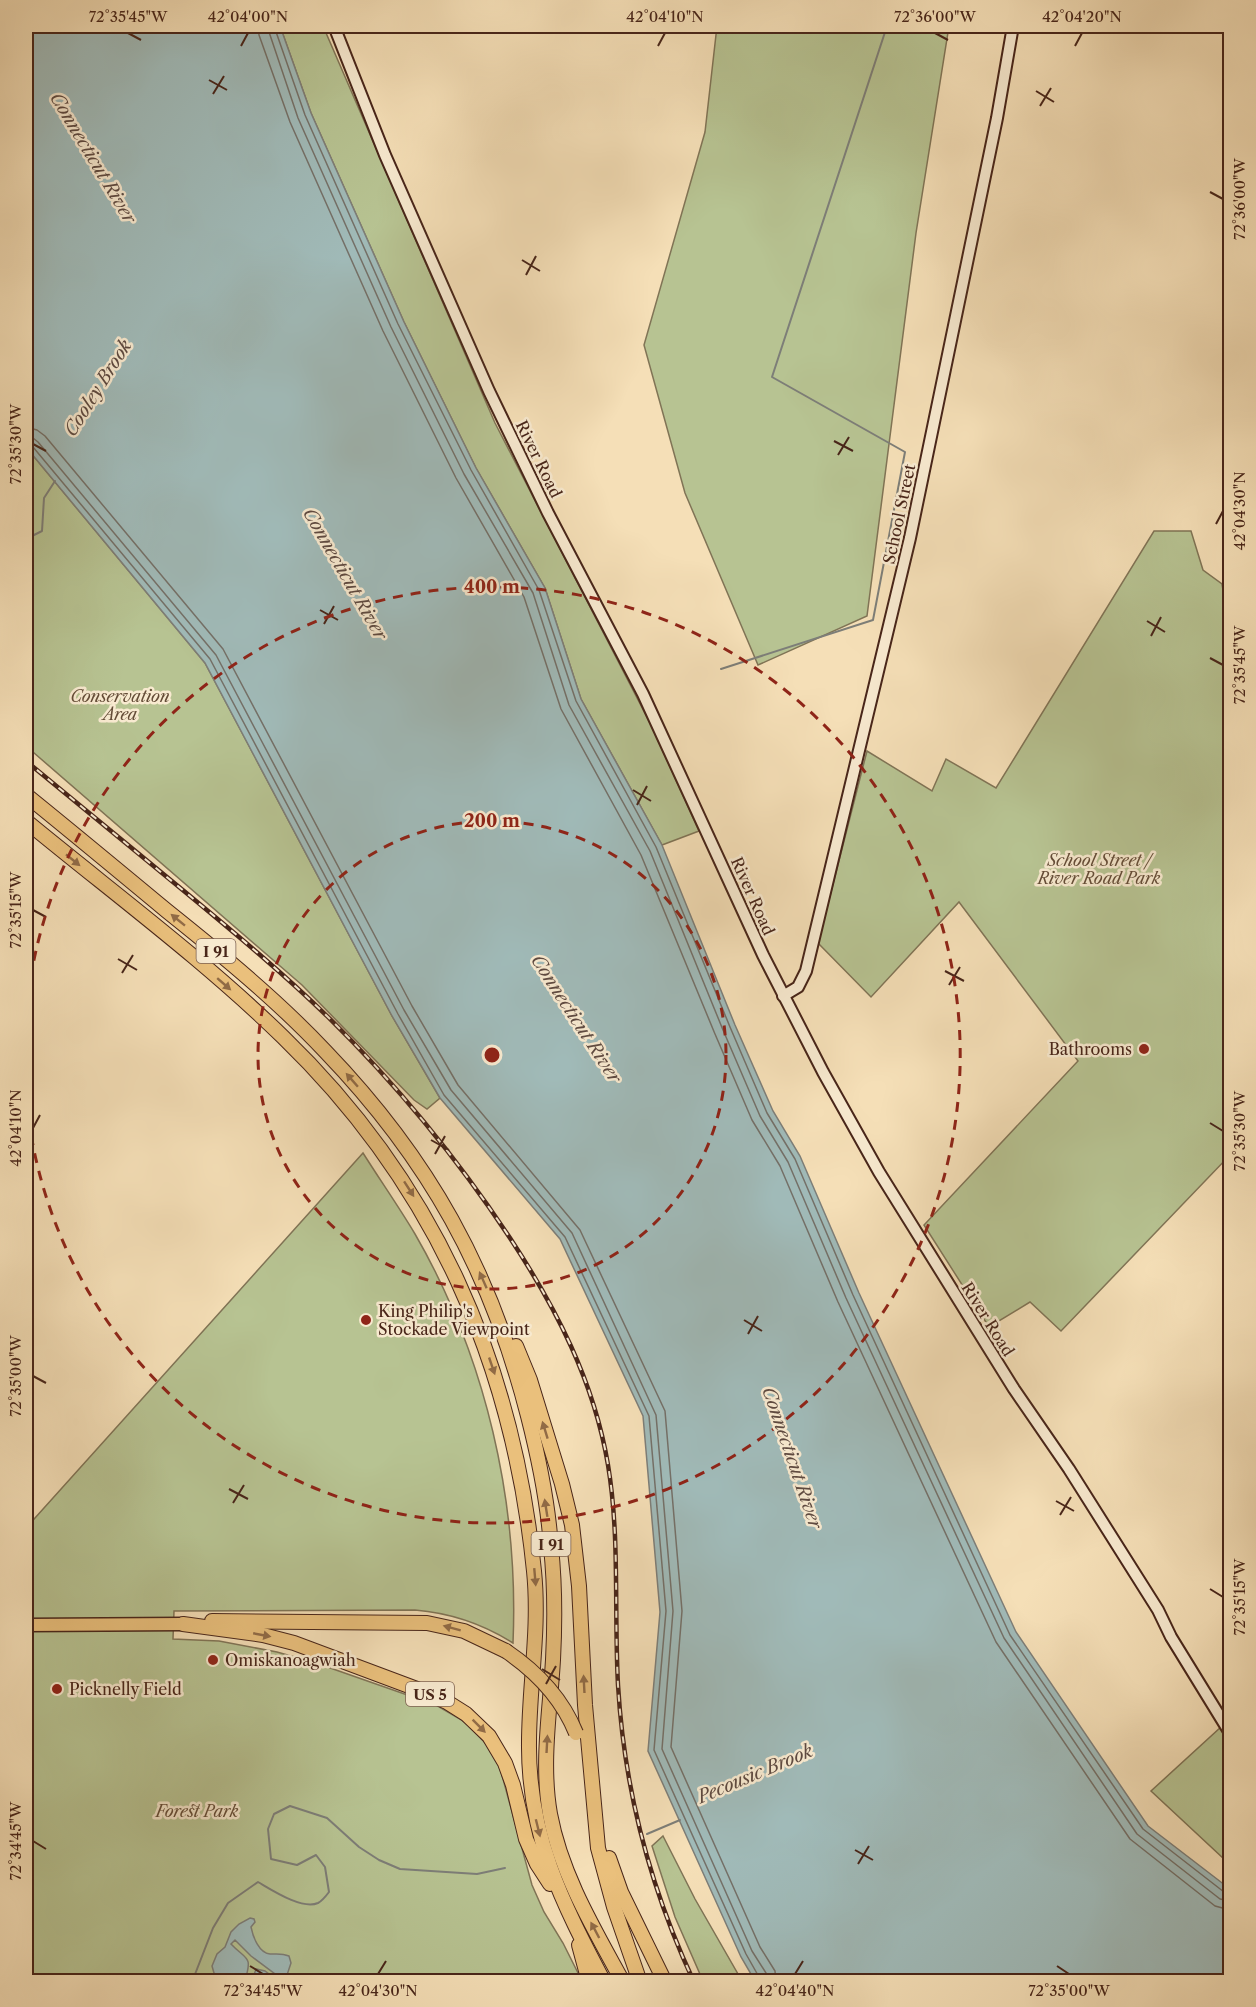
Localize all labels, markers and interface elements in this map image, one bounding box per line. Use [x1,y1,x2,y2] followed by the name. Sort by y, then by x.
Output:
[89,7,168,26] text: 72°35'45"W
[208,7,288,26] text: 42°04'00"N
[626,7,704,26] text: 42°04'10"N
[894,7,977,26] text: 72°36'00"W
[1042,7,1122,26] text: 42°04'20"N
[45,89,142,229] water label: Connecticut River
[1230,157,1249,240] text: 72°36'00"W
[60,335,137,440] water label: Cooley Brook
[6,403,25,484] text: 72°35'30"W
[512,417,566,501] street label: River Road
[879,462,919,566] street label: School Street
[1230,471,1249,551] text: 42°04'30"N
[298,504,393,645] water label: Connecticut River
[464,576,520,598] text: 400 m
[1230,625,1249,704] text: 72°35'45"W
[70,686,170,724] park label: Conservation Area
[464,810,520,832] text: 200 m
[1036,850,1161,888] park label: School Street / River Road Park
[66,853,81,866] one-way arrow
[727,854,779,939] street label: River Road
[6,871,25,949] text: 72°35'15"W
[171,914,186,926] one-way arrow
[196,939,236,963] road number: I 91
[526,951,627,1089] water label: Connecticut River
[216,977,231,990] one-way arrow
[1049,1039,1132,1059] place label: Bathrooms
[1137,1042,1151,1056] marker: Bathrooms
[482,1045,502,1065] centre of rings
[346,1073,359,1088] one-way arrow
[6,1089,25,1167] text: 42°04'10"N
[1230,1090,1249,1171] text: 72°35'30"W
[403,1181,415,1197] one-way arrow
[478,1272,487,1289] one-way arrow
[957,1278,1019,1360] street label: River Road
[378,1301,530,1339] place label: King Philip's Stockade Viewpoint
[359,1313,373,1327] marker: King Philip's Stockade Viewpoint
[6,1335,25,1417] text: 72°35'00"W
[487,1357,497,1375] one-way arrow
[757,1384,827,1533] water label: Connecticut River
[540,1421,549,1439] one-way arrow
[542,1498,551,1517] one-way arrow
[532,1532,570,1556] road number: I 91
[1230,1558,1249,1636] text: 72°35'15"W
[530,1567,540,1586] one-way arrow
[443,1623,462,1633] one-way arrow
[253,1631,272,1640] one-way arrow
[225,1650,356,1670] place label: Omiskanoagwiah
[206,1653,220,1667] marker: Omiskanoagwiah
[580,1674,589,1693] one-way arrow
[69,1679,182,1699] place label: Picknelly Field
[50,1682,64,1696] marker: Picknelly Field
[406,1682,454,1706] road number: US 5
[472,1718,486,1733] one-way arrow
[542,1735,551,1754] one-way arrow
[692,1740,817,1809] water label: Pecousic Brook
[6,1801,25,1881] text: 72°34'45"W
[154,1801,239,1821] park label: Forest Park
[533,1819,543,1837] one-way arrow
[590,1921,600,1939] one-way arrow
[223,1981,303,2000] text: 72°34'45"W
[338,1981,418,2000] text: 42°04'30"N
[756,1981,834,2000] text: 42°04'40"N
[1028,1981,1110,2000] text: 72°35'00"W

